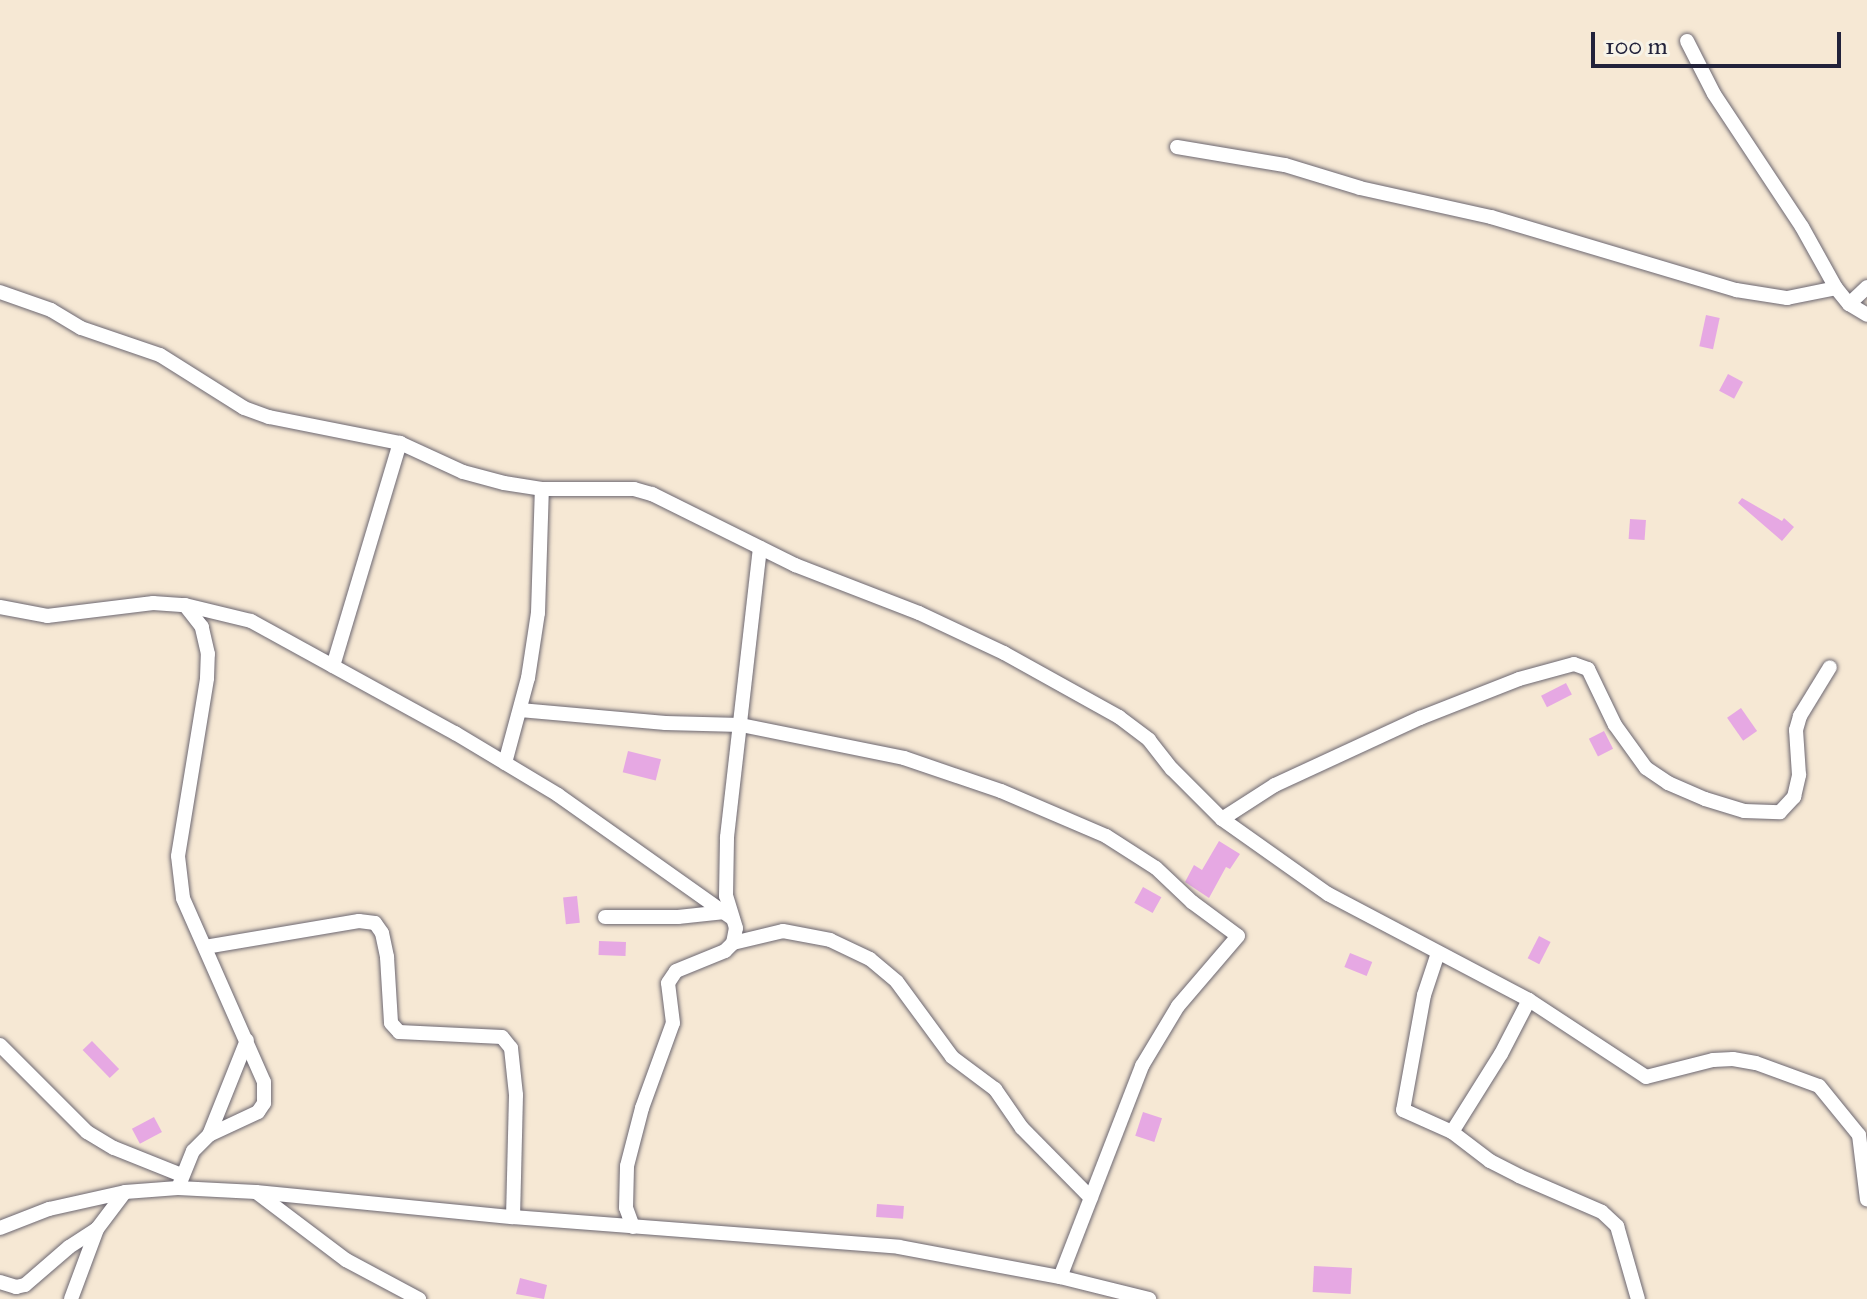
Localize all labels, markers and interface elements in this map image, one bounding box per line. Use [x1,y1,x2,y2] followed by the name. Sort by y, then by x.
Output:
[1595,16,1845,66] scale bar
[1605,31,1668,61] text: 100 m

